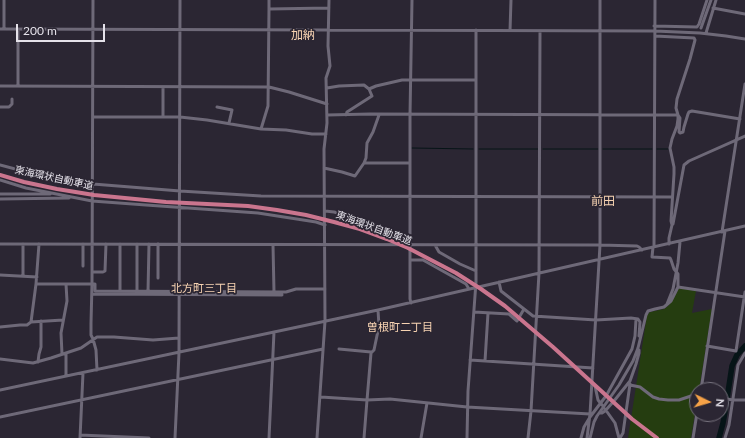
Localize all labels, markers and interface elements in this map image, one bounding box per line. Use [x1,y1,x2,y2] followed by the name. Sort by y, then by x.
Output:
[18,16,107,42] scale bar
[23,23,57,38] text: 200 m
[291,28,315,42] district label: 加納
[14,164,94,192] street label: 東海環状自動車道
[591,194,615,208] district label: 前田
[334,209,414,247] street label: 東海環状自動車道
[171,281,237,295] district label: 北方町三丁目
[367,320,433,334] district label: 曽根町二丁目
[689,382,729,422] north arrow
[714,398,727,408] text: N

